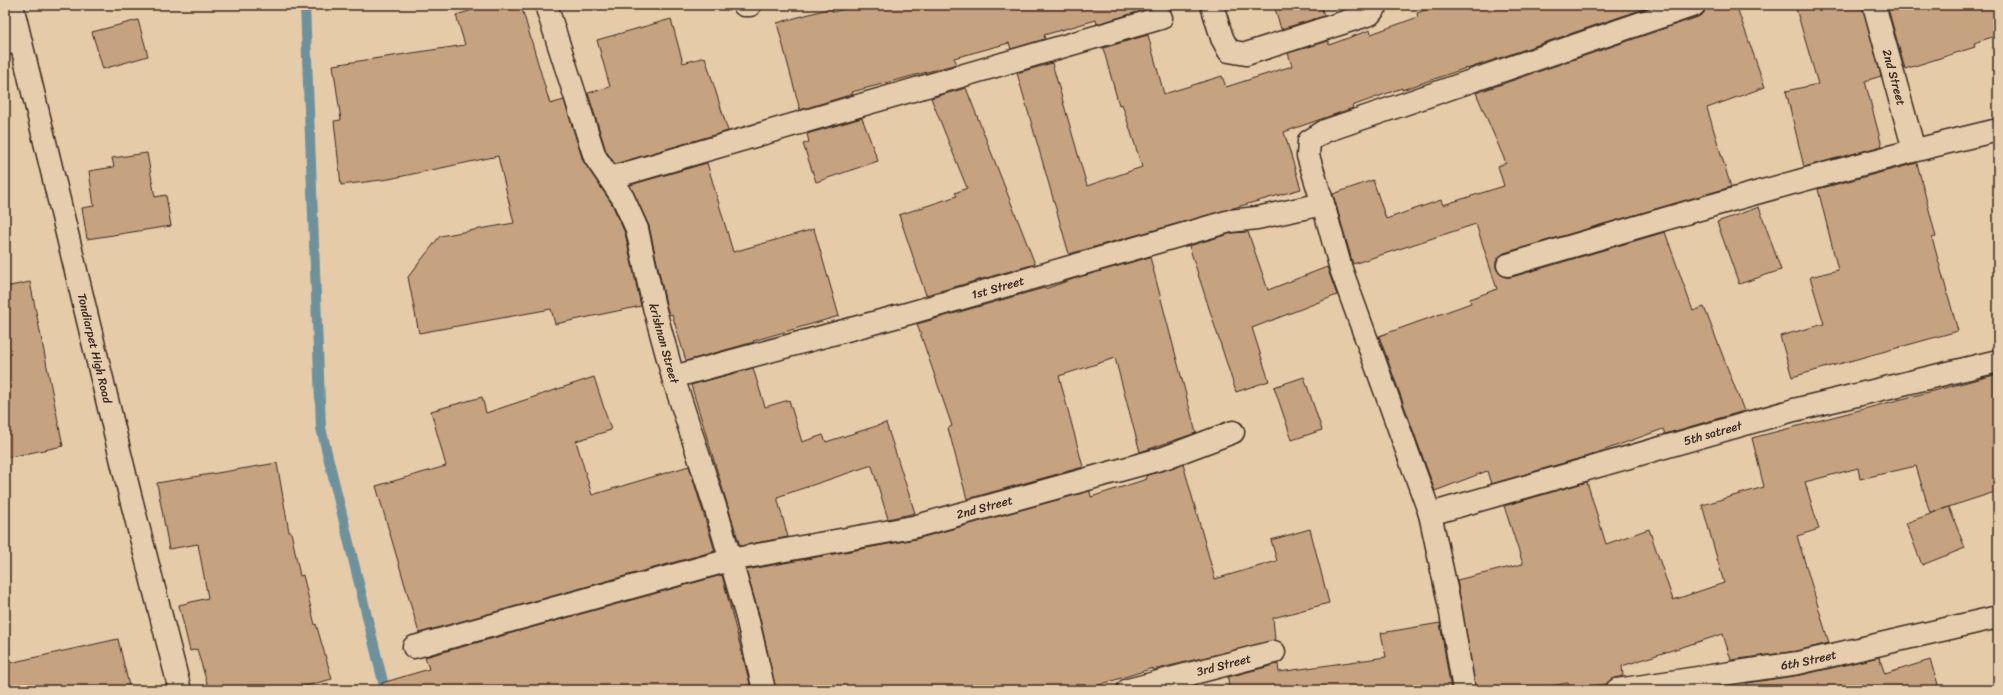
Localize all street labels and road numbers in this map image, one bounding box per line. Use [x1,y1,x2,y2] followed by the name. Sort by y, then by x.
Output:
[1876,47,1912,108] street label: 2nd Street
[969,270,1027,306] street label: 1st Street
[71,291,119,406] street label: Tondiarpet High Road
[643,301,686,388] street label: krishnan Street
[1681,414,1746,452] street label: 5th satreet
[954,489,1015,526] street label: 2nd Street
[1779,643,1839,676] street label: 6th Street
[1194,647,1254,683] street label: 3rd Street

